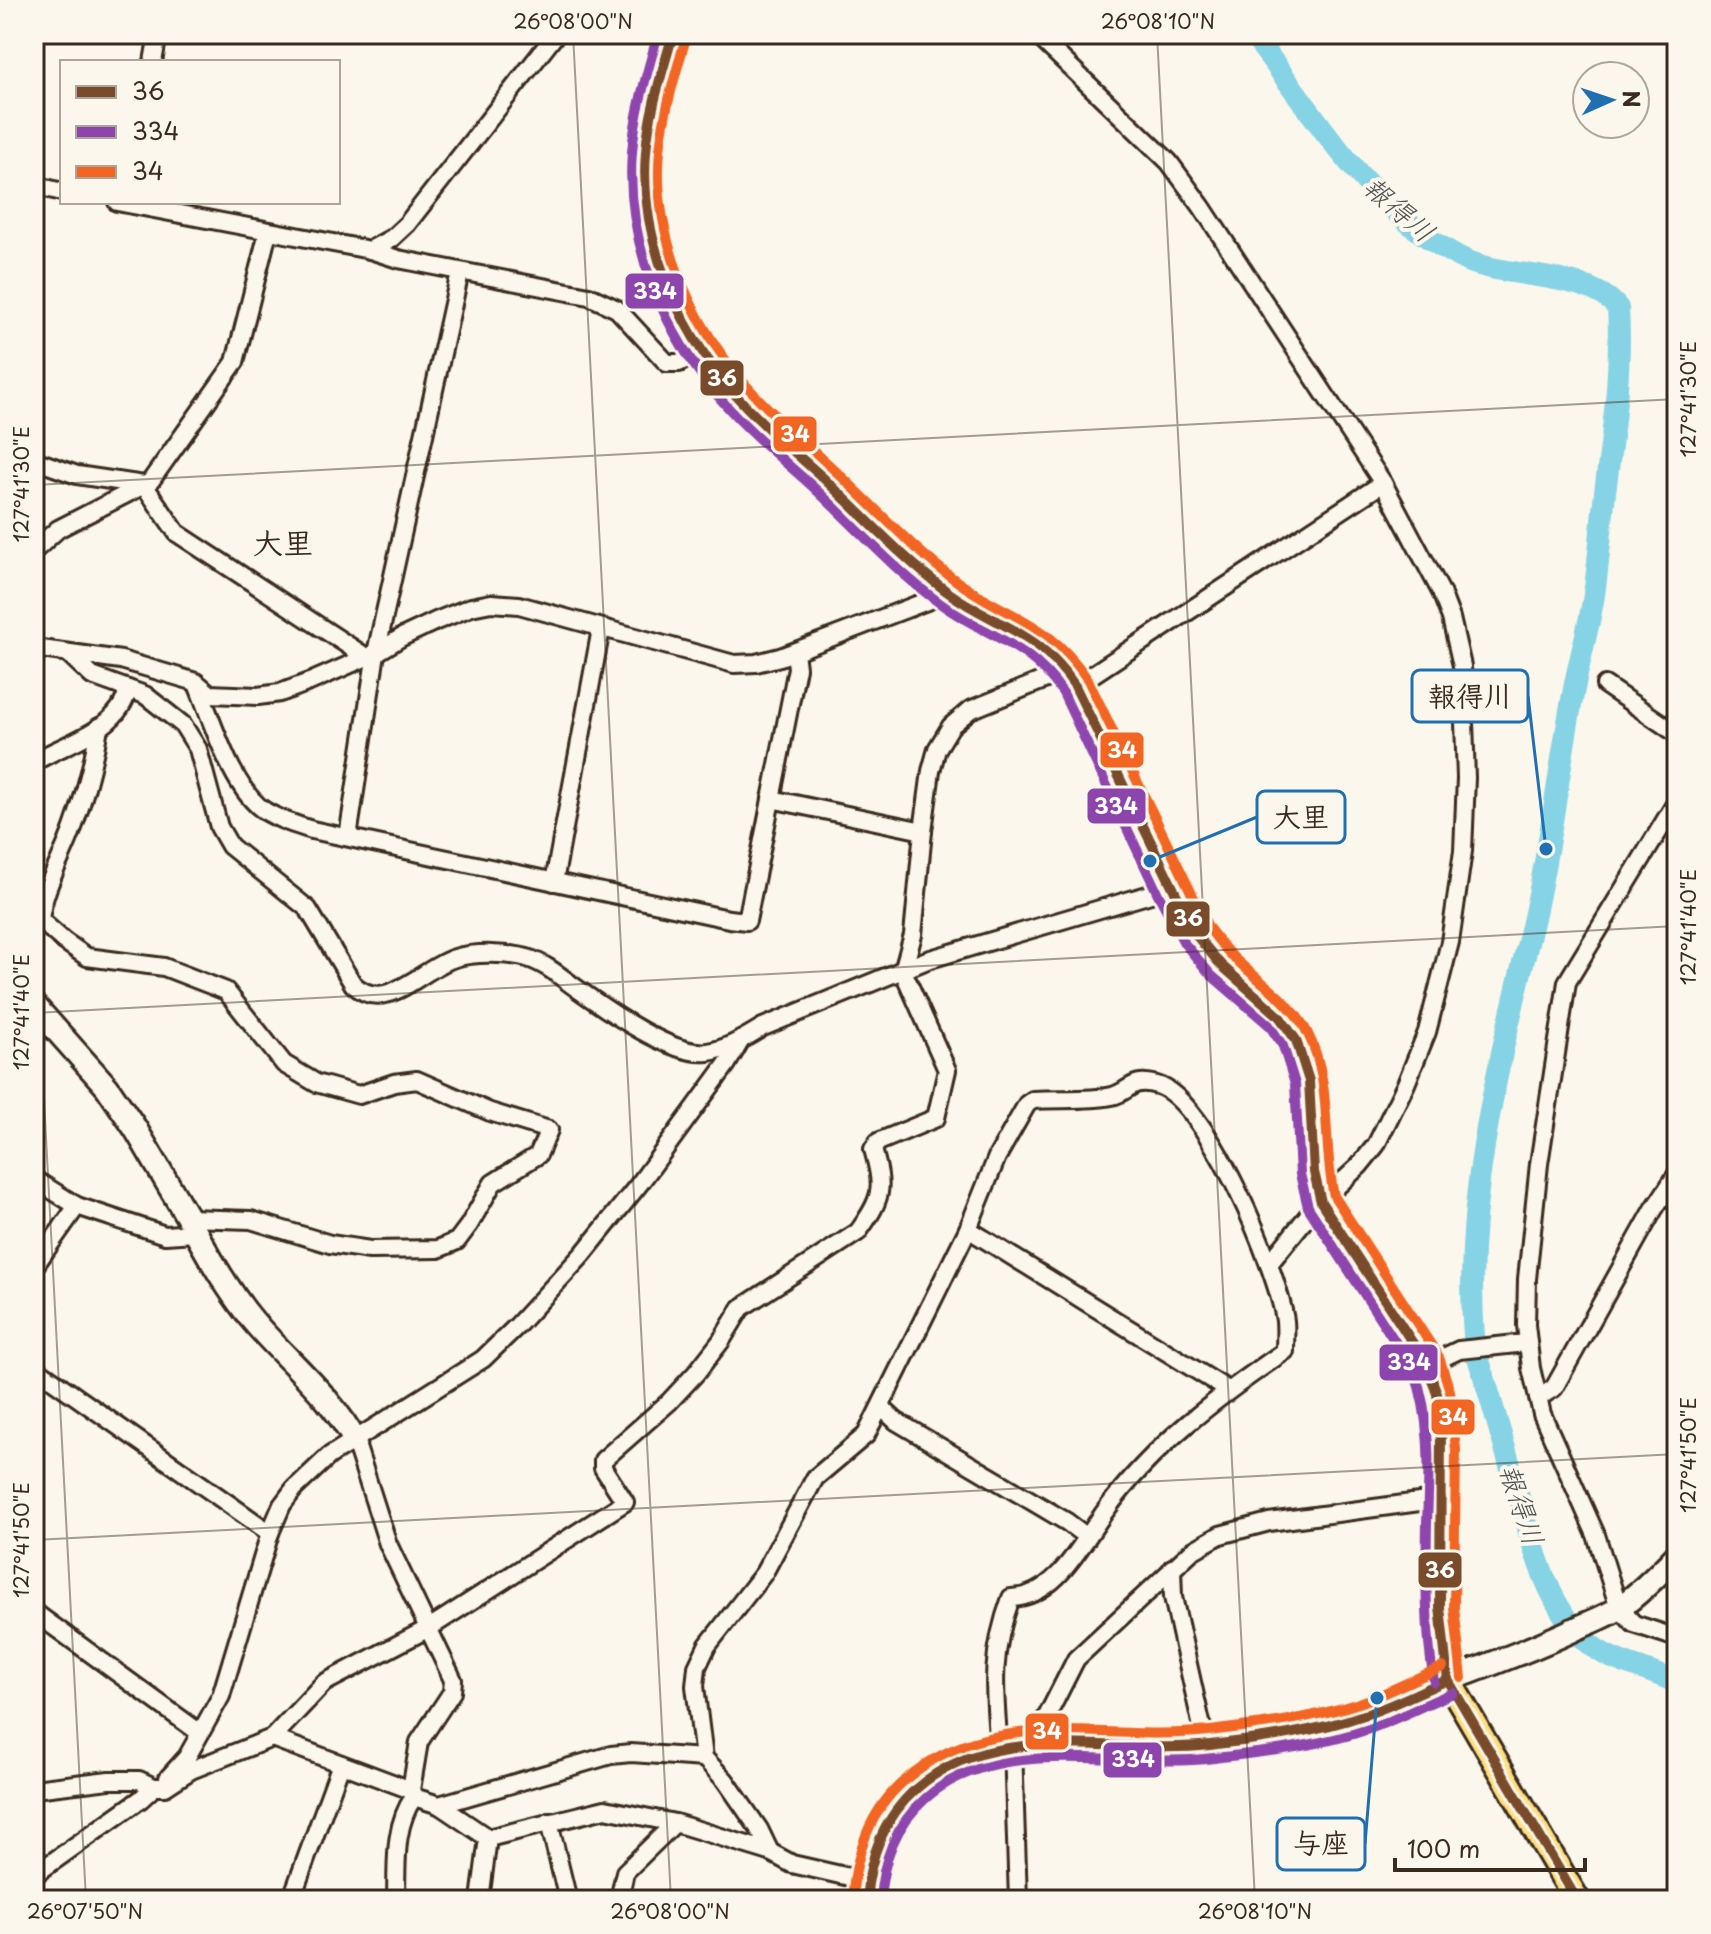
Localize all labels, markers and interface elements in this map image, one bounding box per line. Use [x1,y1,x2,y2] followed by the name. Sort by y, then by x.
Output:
[513,6,633,36] text: 26°08'00"N
[1101,6,1215,36] text: 26°08'10"N
[60,60,340,204] legend
[1571,60,1651,140] north arrow
[132,72,165,108] text: 36
[1616,89,1649,108] text: N
[132,112,179,148] text: 334
[132,152,164,188] text: 34
[1354,164,1446,252] water label: 報得川
[624,272,685,310] line badge: 334
[633,273,677,306] text: 334
[1673,341,1703,457] text: 127°41'30"E
[699,359,745,397] line badge: 36
[707,360,737,393] text: 36
[772,415,818,453] line badge: 34
[780,416,810,449] text: 34
[6,426,36,542] text: 127°41'30"E
[253,519,313,564] district label: 大里
[1412,670,1528,722] callout: 報得川
[1428,673,1512,716] text: 報得川
[1099,731,1145,769] line badge: 34
[1107,732,1137,765] text: 34
[1086,787,1147,825] line badge: 334
[1094,788,1138,821] text: 334
[1257,791,1345,843] callout: 大里
[1273,794,1329,837] text: 大里
[1673,869,1703,985] text: 127°41'40"E
[1165,900,1211,938] line badge: 36
[1173,900,1203,933] text: 36
[6,954,36,1070] text: 127°41'40"E
[1378,1343,1439,1382] line badge: 334
[1387,1344,1431,1377] text: 334
[1673,1397,1703,1513] text: 127°41'50"E
[1430,1398,1476,1436] line badge: 34
[1438,1399,1468,1432] text: 34
[1490,1457,1556,1551] water label: 報得川
[6,1482,36,1598] text: 127°41'50"E
[1417,1551,1463,1589] line badge: 36
[1425,1552,1455,1585] text: 36
[1024,1712,1070,1751] line badge: 34
[1032,1713,1062,1746] text: 34
[1102,1741,1163,1779] line badge: 334
[1111,1741,1155,1774] text: 334
[1277,1818,1365,1870] callout: 与座
[1293,1820,1349,1863] text: 与座
[1395,1822,1585,1872] scale bar
[1407,1830,1480,1866] text: 100 m
[27,1896,143,1926] text: 26°07'50"N
[610,1896,730,1926] text: 26°08'00"N
[1198,1896,1312,1926] text: 26°08'10"N

